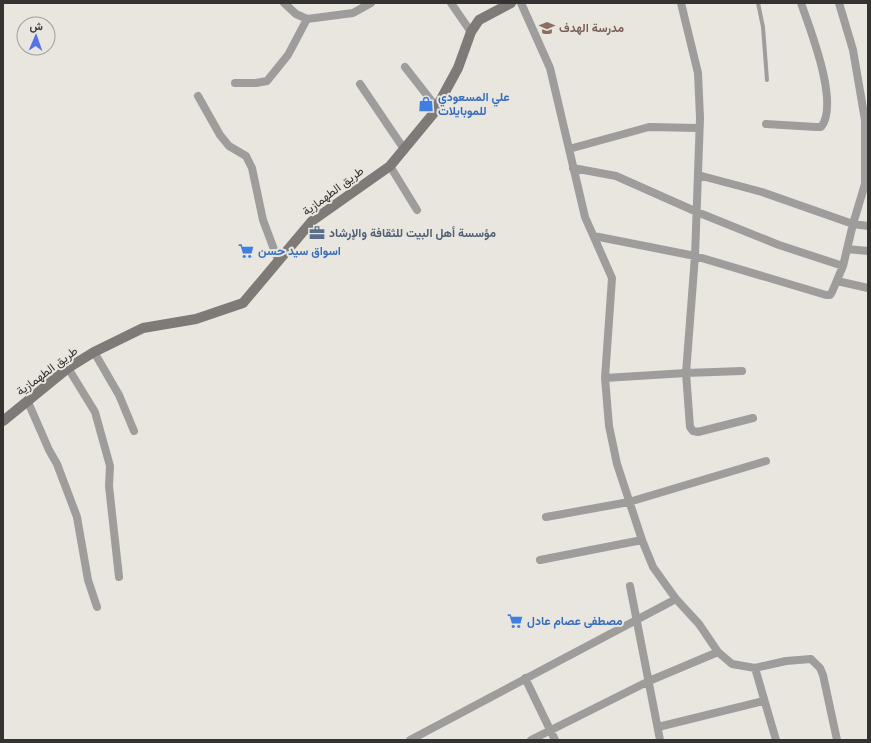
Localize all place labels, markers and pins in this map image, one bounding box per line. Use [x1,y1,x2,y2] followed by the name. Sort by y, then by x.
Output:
[538,19,556,37] school or university icon: مدرسة الهدف
[559,21,625,36] place label: مدرسة الهدف
[438,90,510,119] place label: علي المسعودي للموبايلات
[417,95,435,113] shop icon: علي المسعودي للموبايلات
[308,224,326,242] office icon: مؤسسة أهل البيت للثقافة والإرشاد
[329,226,496,241] place label: مؤسسة أهل البيت للثقافة والإرشاد
[237,242,255,260] supermarket icon: اسواق سيد حسن
[258,244,341,259] place label: اسواق سيد حسن
[506,612,524,630] supermarket icon: مصطفى عصام عادل
[527,614,623,629] place label: مصطفى عصام عادل

